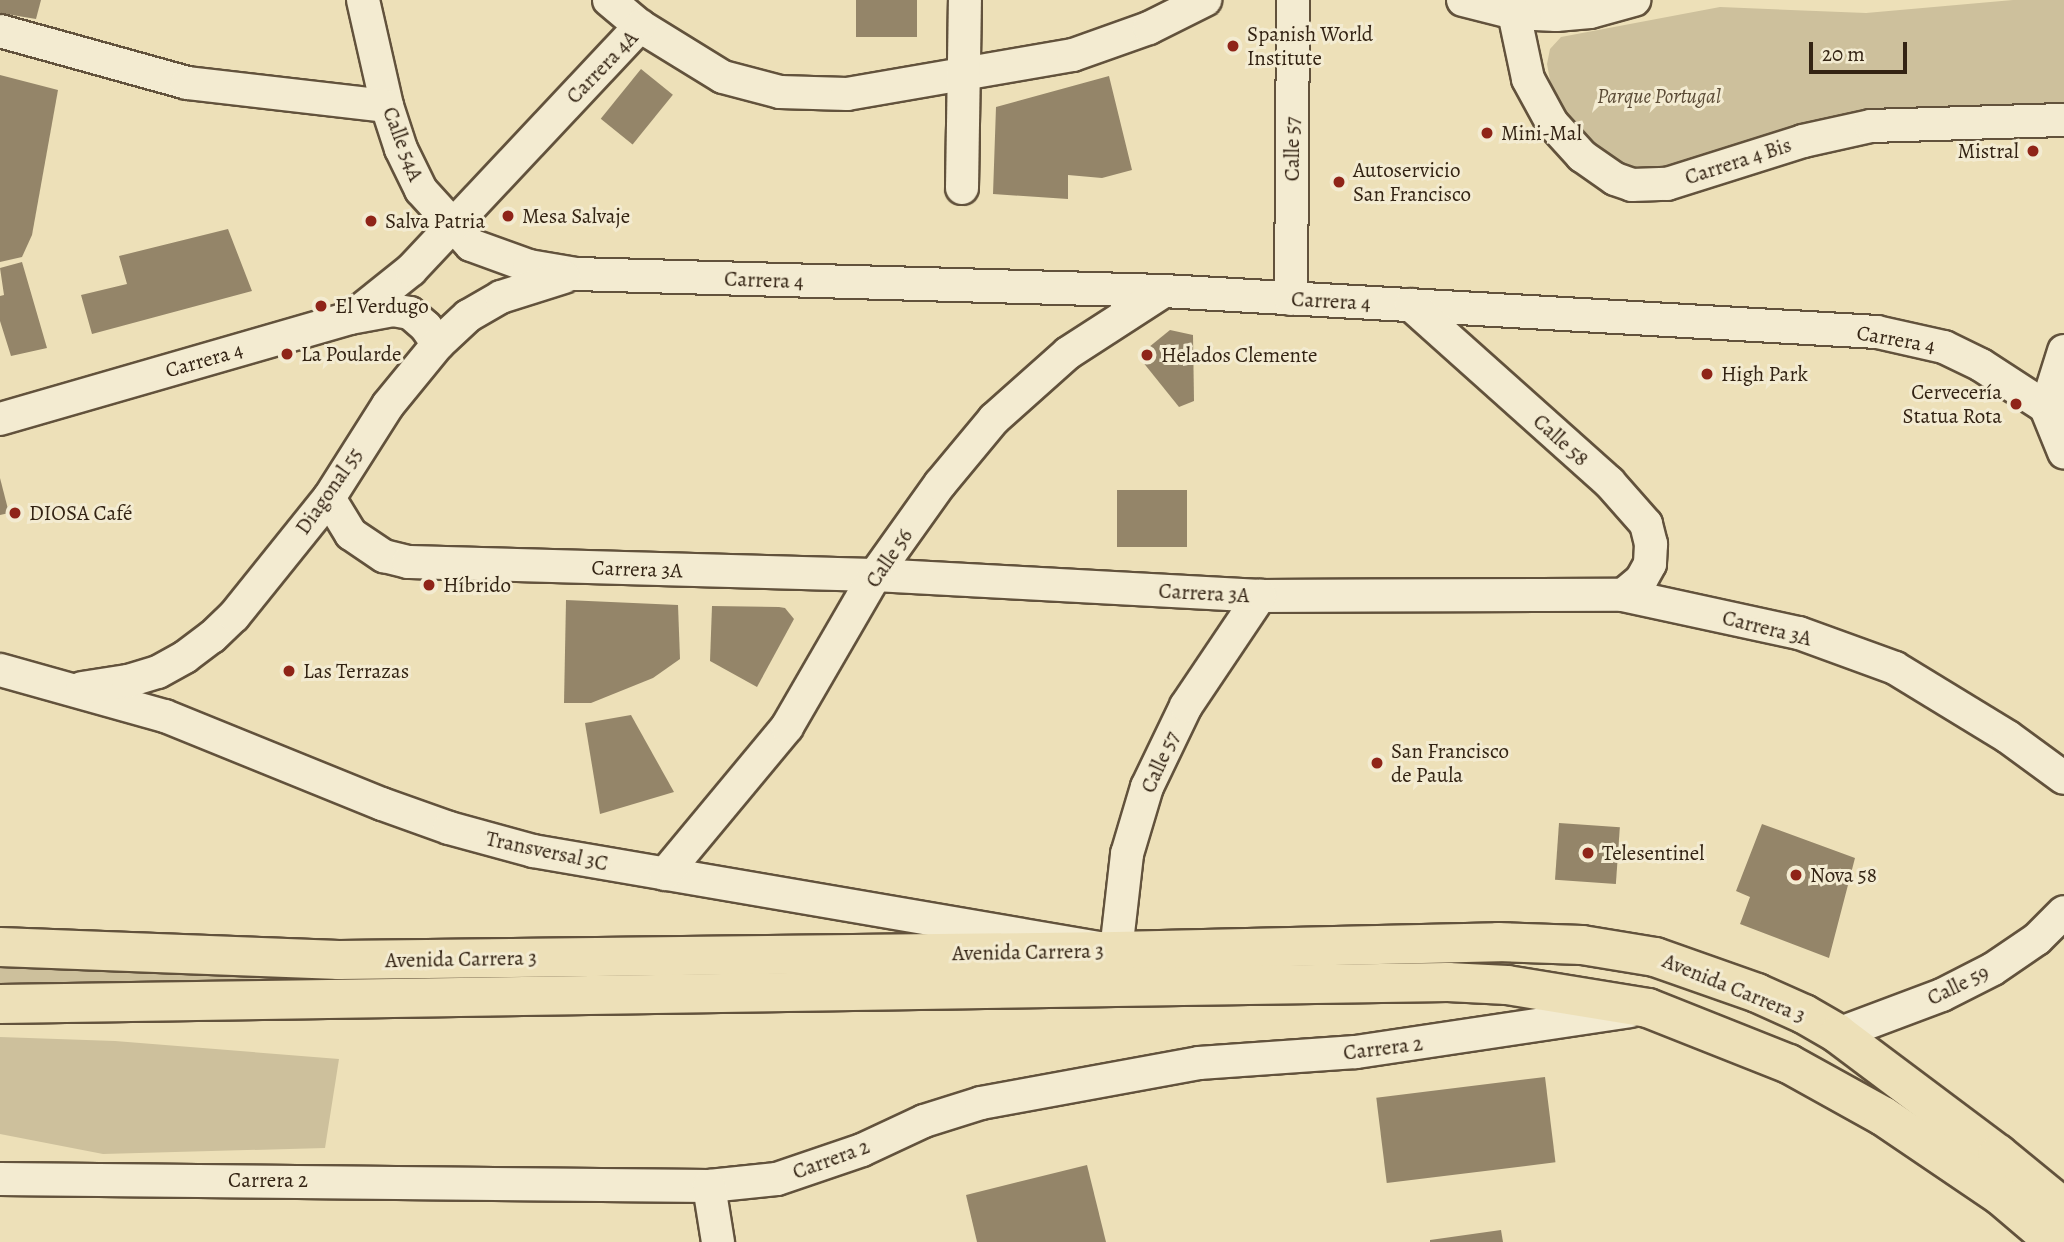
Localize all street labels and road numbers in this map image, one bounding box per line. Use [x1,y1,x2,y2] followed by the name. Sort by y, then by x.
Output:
[561,25,643,109] street label: Carrera 4A
[377,103,429,185] street label: Calle 54A
[1279,117,1305,181] street label: Calle 57
[1682,132,1794,190] street label: Carrera 4 Bis
[724,266,804,294] street label: Carrera 4
[1291,286,1371,316] street label: Carrera 4
[1855,320,1937,358] street label: Carrera 4
[162,337,246,383] street label: Carrera 4
[1528,409,1594,471] street label: Calle 58
[290,443,368,539] street label: Diagonal 55
[860,524,918,592] street label: Calle 56
[591,555,683,583] street label: Carrera 3A
[1158,578,1250,608] street label: Carrera 3A
[1720,605,1814,651] street label: Carrera 3A
[1135,727,1185,797] street label: Calle 57
[484,826,610,876] street label: Transversal 3C
[952,938,1104,966] street label: Avenida Carrera 3
[385,945,537,973] street label: Avenida Carrera 3
[1659,948,1809,1028] street label: Avenida Carrera 3
[1923,959,1993,1011] street label: Calle 59
[1342,1031,1424,1065] street label: Carrera 2
[789,1133,873,1185] street label: Carrera 2
[228,1167,308,1193] street label: Carrera 2

